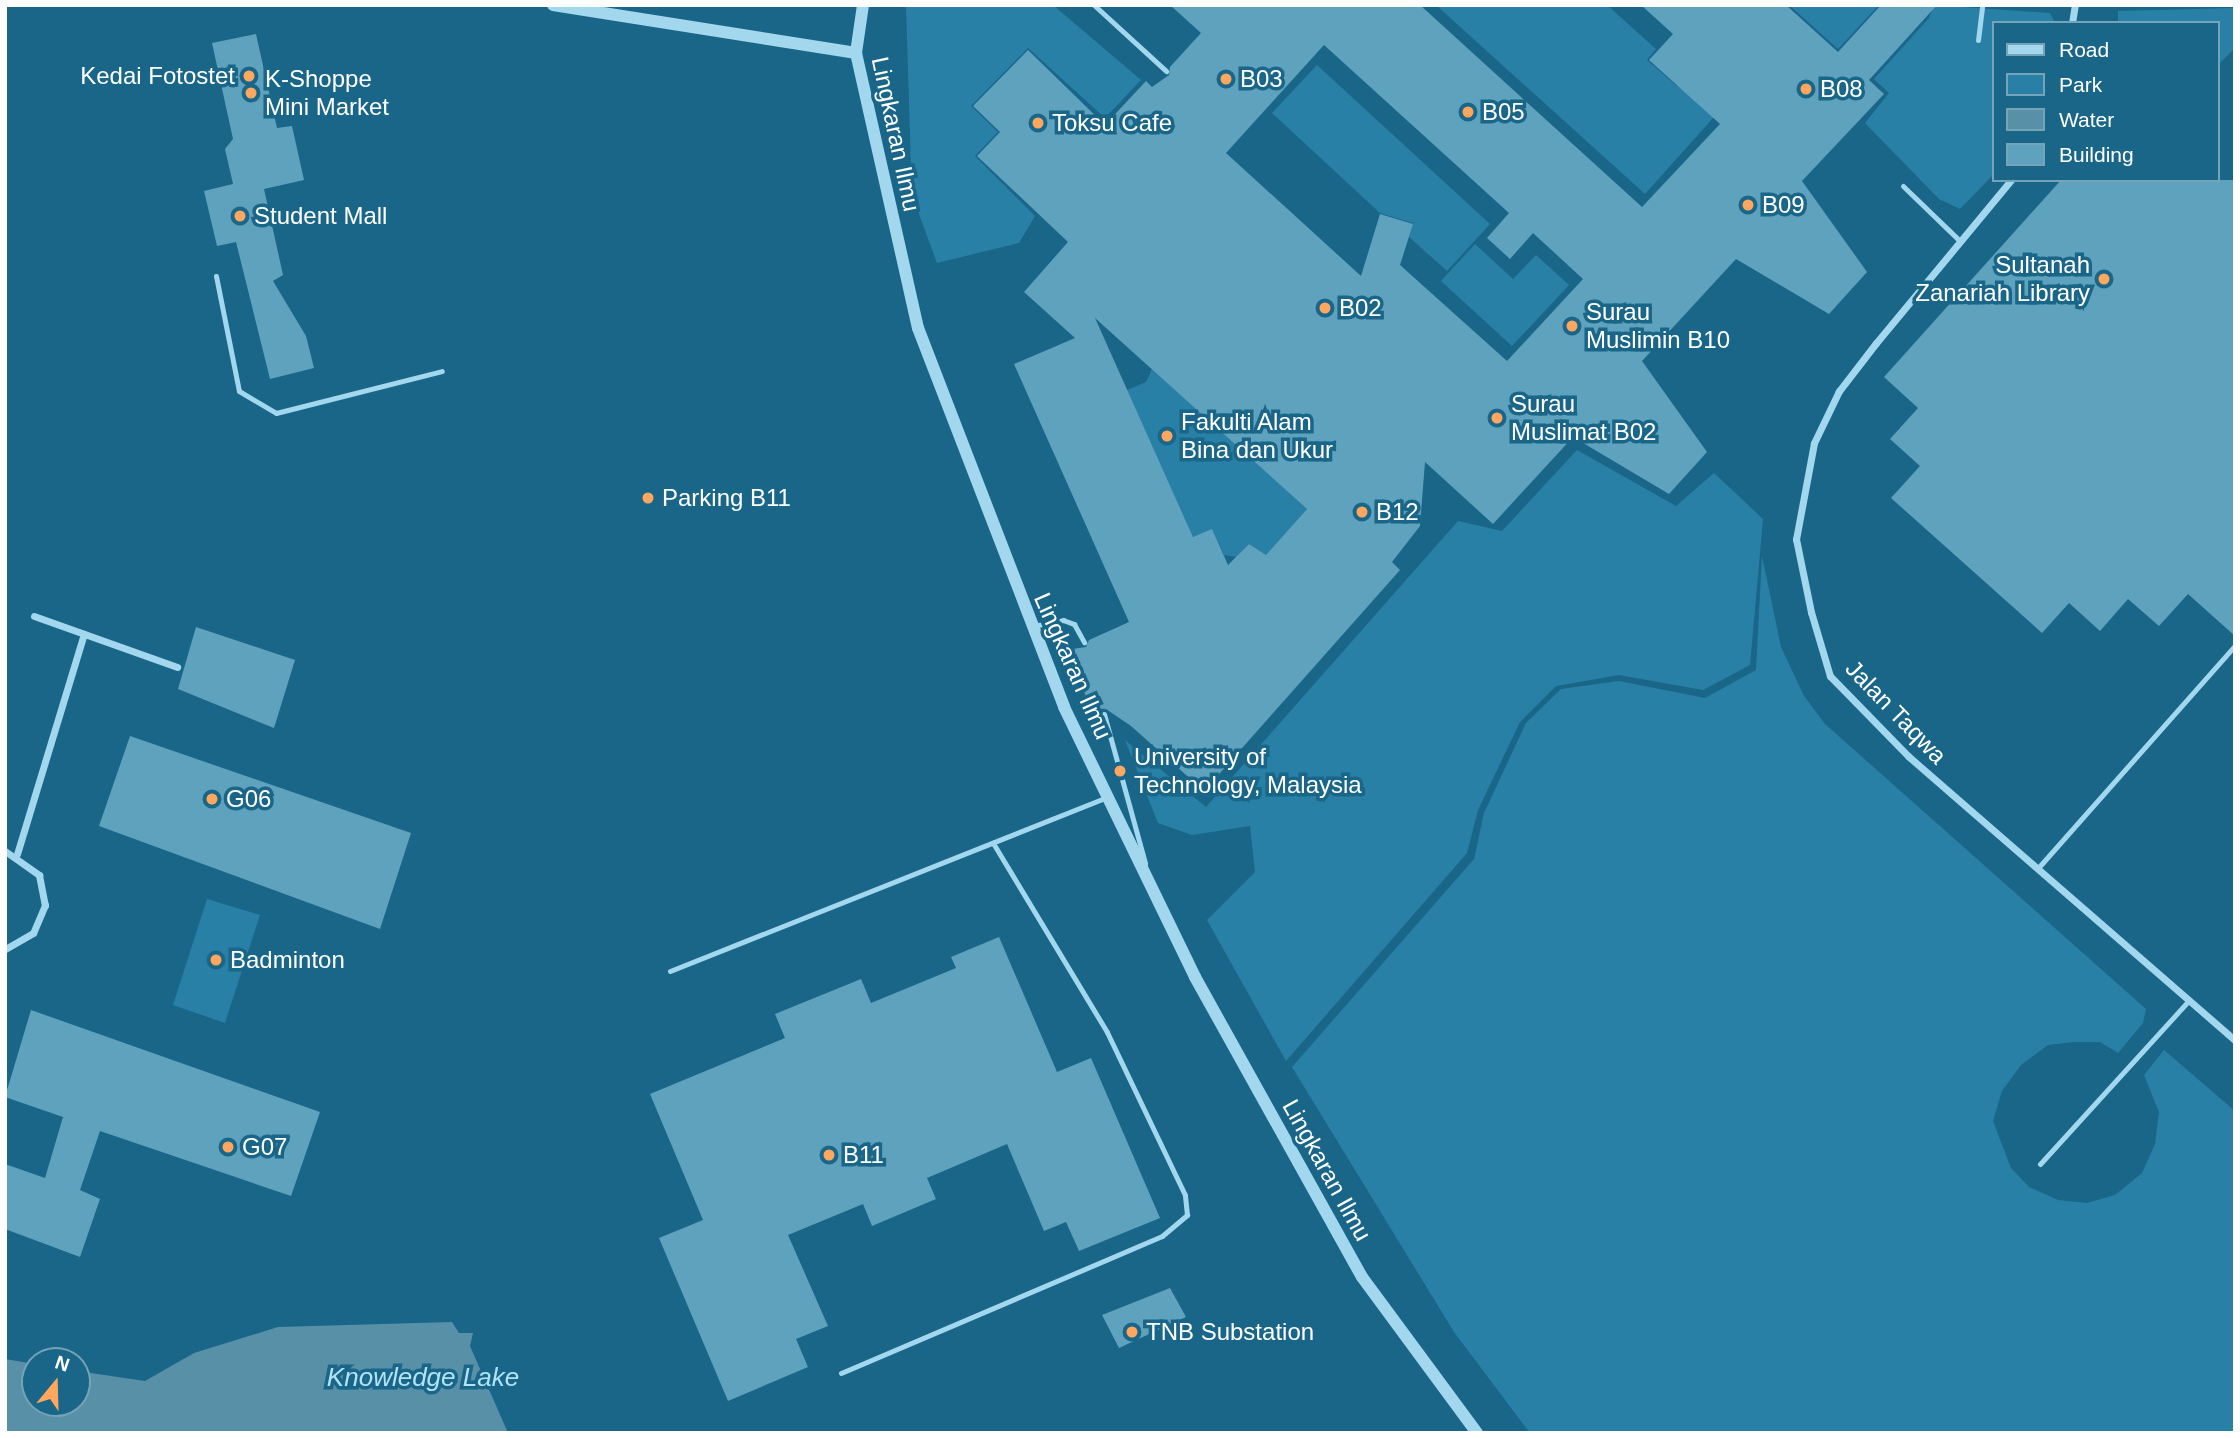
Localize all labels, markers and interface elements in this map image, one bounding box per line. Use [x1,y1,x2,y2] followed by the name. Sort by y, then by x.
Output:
[1992,21,2219,182] legend
[2059,38,2109,61] text: Road
[866,54,926,214] street label: Lingkaran Ilmu
[80,62,235,90] place label: Kedai Fotostet
[265,65,389,121] place label: K-Shoppe Mini Market
[1240,65,1283,93] place label: B03
[241,68,257,84] marker: Kedai Fotostet
[1218,71,1234,87] marker: B03
[2059,73,2102,96] text: Park
[1820,75,1863,103] place label: B08
[1798,81,1814,97] marker: B08
[243,85,259,101] marker: K-Shoppe Mini Market
[1482,98,1525,126] place label: B05
[1460,104,1476,120] marker: B05
[2059,108,2114,131] text: Water
[1052,109,1172,137] place label: Toksu Cafe
[1030,115,1046,131] marker: Toksu Cafe
[2059,143,2134,166] text: Building
[1762,191,1805,219] place label: B09
[1740,197,1756,213] marker: B09
[254,202,387,230] place label: Student Mall
[232,208,248,224] marker: Student Mall
[1915,251,2090,307] place label: Sultanah Zanariah Library
[2096,271,2112,287] marker: Sultanah Zanariah Library
[1339,294,1382,322] place label: B02
[1586,298,1730,354] place label: Surau Muslimin B10
[1317,300,1333,316] marker: B02
[1564,318,1580,334] marker: Surau Muslimin B10
[1511,390,1656,446] place label: Surau Muslimat B02
[1181,408,1333,464] place label: Fakulti Alam Bina dan Ukur
[1489,410,1505,426] marker: Surau Muslimat B02
[1159,428,1175,444] marker: Fakulti Alam Bina dan Ukur
[662,484,791,512] place label: Parking B11
[640,490,656,506] marker: Parking B11
[1376,498,1419,526] place label: B12
[1354,504,1370,520] marker: B12
[1028,588,1118,744] street label: Lingkaran Ilmu
[1839,654,1953,770] street label: Jalan Taqwa
[1134,743,1362,799] place label: University of Technology, Malaysia
[1112,763,1128,779] marker: University of Technology, Malaysia
[226,785,271,813] place label: G06
[204,791,220,807] marker: G06
[230,946,345,974] place label: Badminton
[208,952,224,968] marker: Badminton
[1276,1094,1378,1246] street label: Lingkaran Ilmu
[242,1133,287,1161] place label: G07
[220,1139,236,1155] marker: G07
[843,1141,884,1169] place label: B11
[821,1147,837,1163] marker: B11
[1146,1318,1314,1346] place label: TNB Substation
[1124,1324,1140,1340] marker: TNB Substation
[21,1347,91,1417] north arrow
[52,1351,72,1376] text: N
[327,1362,519,1394] water label: Knowledge Lake

